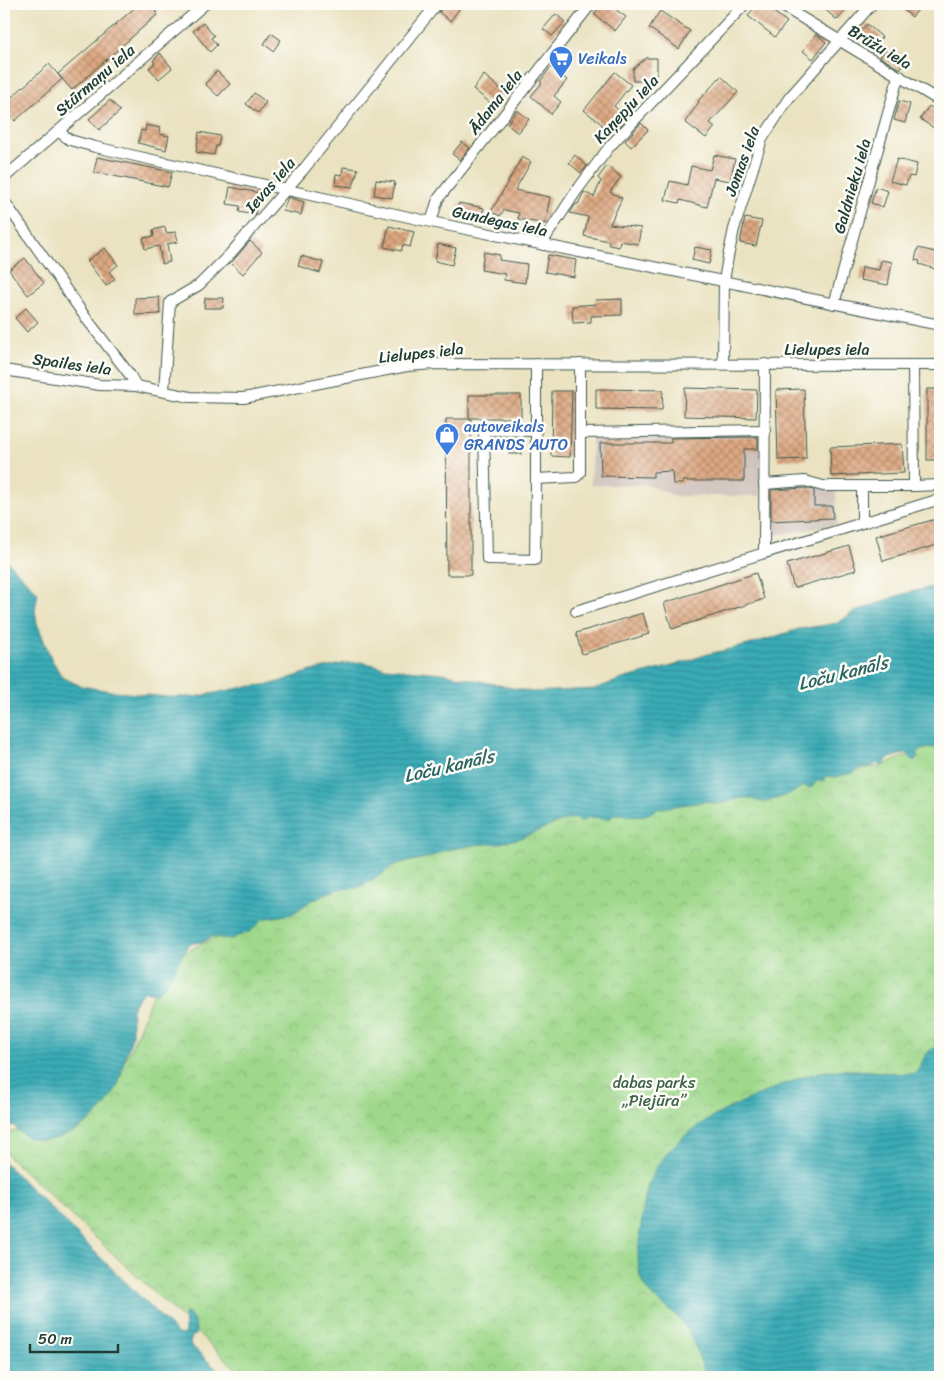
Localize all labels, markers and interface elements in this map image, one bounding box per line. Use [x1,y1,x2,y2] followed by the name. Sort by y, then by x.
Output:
[842,16,918,78] street label: Brūžu iela
[48,36,143,123] street label: Stūrmaņu iela
[578,44,627,73] place label: Veikals
[548,45,574,79] supermarket icon: Veikals
[459,62,531,142] street label: Ādama iela
[586,68,666,150] street label: Kaņepju iela
[716,121,768,201] street label: Jomas iela
[825,135,879,237] street label: Galdnieku iela
[236,150,303,220] street label: Ievas iela
[450,197,550,245] street label: Gundegas iela
[377,334,465,372] street label: Lielupes iela
[784,335,870,364] street label: Lielupes iela
[31,344,113,384] street label: Spailes iela
[464,412,568,459] place label: autoveikals GRANDS AUTO
[434,422,460,456] shop icon: autoveikals GRANDS AUTO
[795,646,894,700] water label: Loču kanāls
[401,740,500,792] water label: Loču kanāls
[613,1068,696,1115] park label: dabas parks „Piejūra”
[30,1321,118,1353] scale bar
[38,1326,73,1352] text: 50 m

